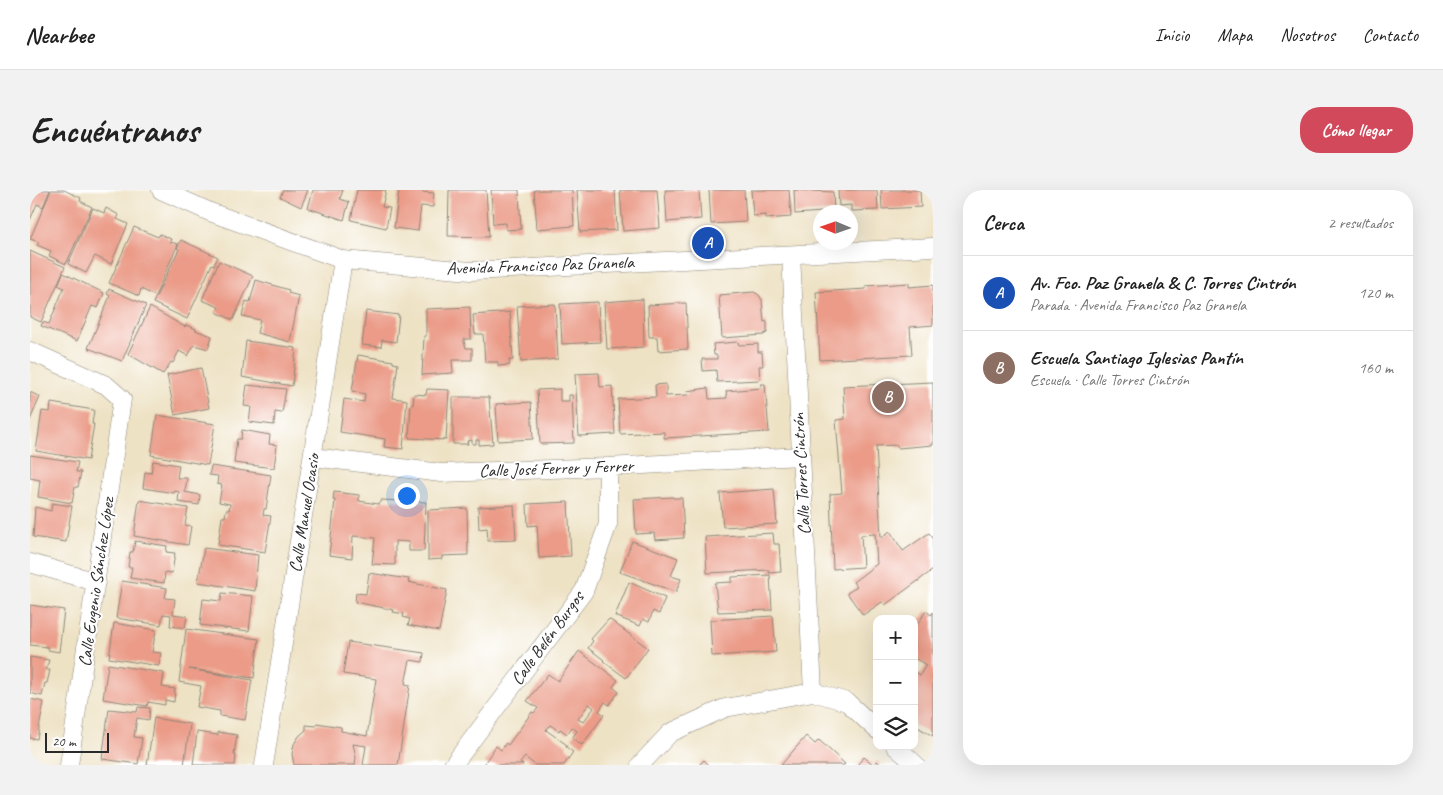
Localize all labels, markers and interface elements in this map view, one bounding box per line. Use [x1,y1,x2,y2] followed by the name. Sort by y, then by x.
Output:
[25,20,93,50] text: Nearbee
[1155,24,1189,46] text: Inicio
[1217,24,1252,46] text: Mapa
[1280,24,1335,46] text: Nosotros
[1363,24,1418,46] text: Contacto
[1300,107,1413,153] button: Cómo llegar
[30,108,199,153] text: Encuéntranos
[813,205,858,250] north arrow
[983,210,1024,236] text: Cerca
[1328,213,1393,233] text: 2 resultados
[692,224,724,262] pin: A
[446,251,635,279] street label: Avenida Francisco Paz Granela
[1030,271,1296,295] text: Av. Fco. Paz Granela & C. Torres Cintrón
[995,283,1003,303] text: A
[1359,283,1393,303] text: 120 m
[1030,295,1246,315] text: Parada · Avenida Francisco Paz Granela
[1030,346,1243,370] text: Escuela Santiago Iglesias Pantín
[995,358,1003,378] text: B
[1359,358,1393,378] text: 160 m
[1030,370,1189,390] text: Escuela · Calle Torres Cintrón
[872,378,904,416] pin: B
[787,412,815,535] street label: Calle Torres Cintrón
[284,451,324,574] street label: Calle Manuel Ocasio
[479,454,636,482] street label: Calle José Ferrer y Ferrer
[394,483,420,509] your location
[73,494,119,668] street label: Calle Eugenio Sánchez López
[506,585,589,689] street label: Calle Belén Burgos
[873,615,918,750] map controls
[873,615,918,660] button: +
[873,660,918,705] button: −
[873,705,918,750] button: layers
[45,730,109,753] scale bar
[52,733,76,750] text: 20 m

